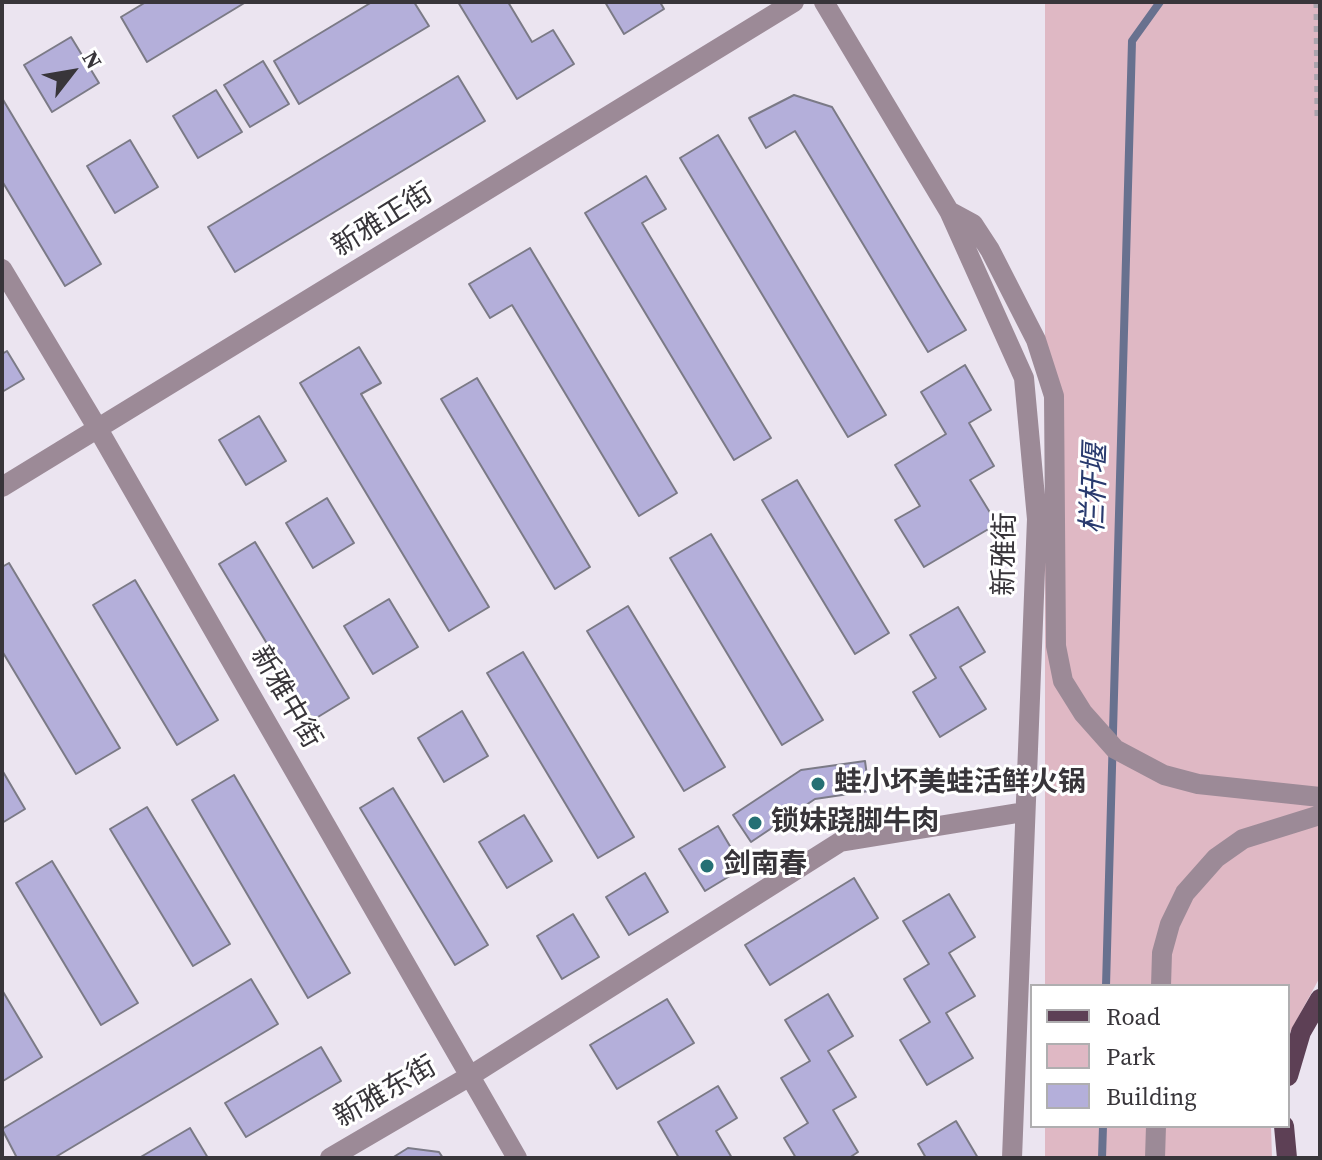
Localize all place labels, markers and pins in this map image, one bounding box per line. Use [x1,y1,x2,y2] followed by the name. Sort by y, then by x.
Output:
[834,767,1086,801] place label: 蛙小坏美蛙活鲜火锅
[809,775,827,793] marker: 蛙小坏美蛙活鲜火锅
[771,806,939,840] place label: 锁妹跷脚牛肉
[746,814,764,832] marker: 锁妹跷脚牛肉
[723,849,807,883] place label: 剑南春
[698,857,716,875] marker: 剑南春

